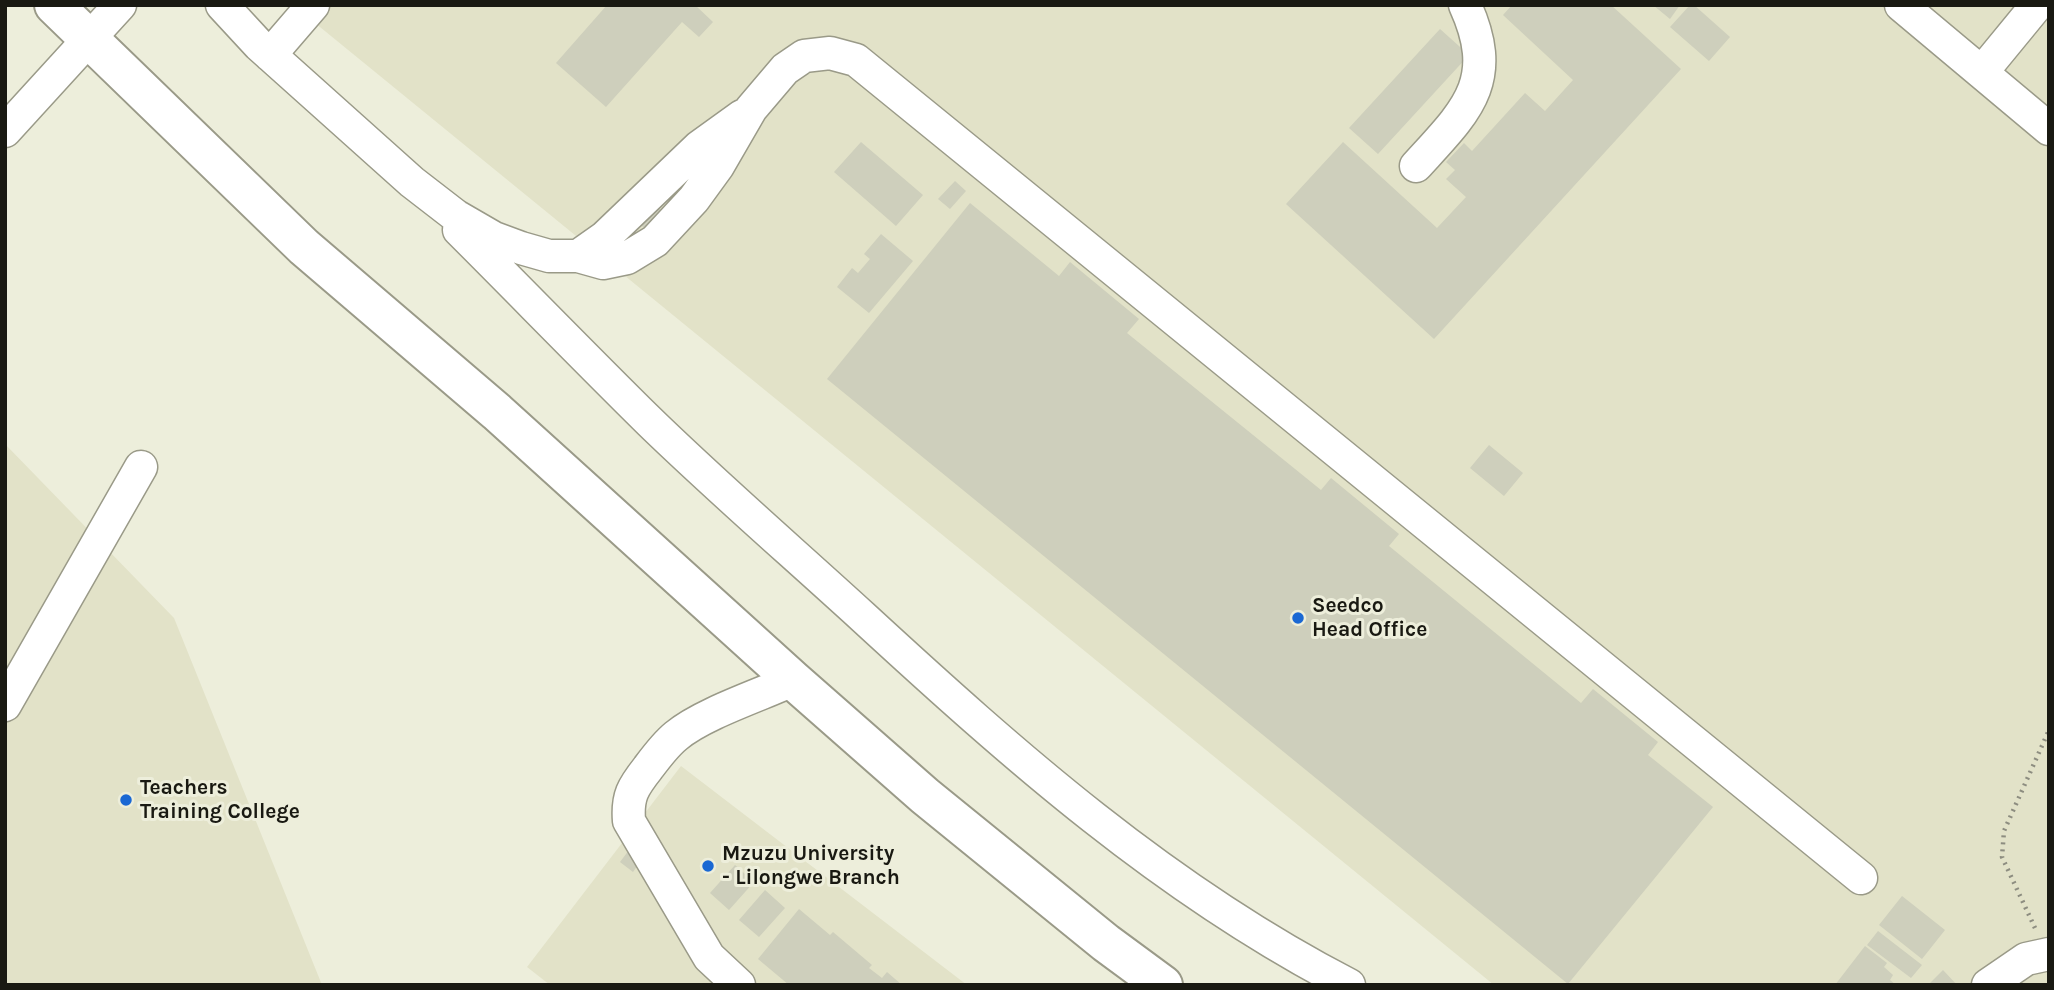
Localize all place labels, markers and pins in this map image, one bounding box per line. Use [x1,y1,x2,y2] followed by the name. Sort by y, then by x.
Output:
[1312,593,1427,643] place label: Seedco Head Office
[1290,610,1306,626] marker: Seedco Head Office
[140,775,300,825] place label: Teachers Training College
[118,792,134,808] marker: Teachers Training College
[722,841,900,891] place label: Mzuzu University - Lilongwe Branch
[700,858,716,874] marker: Mzuzu University - Lilongwe Branch

